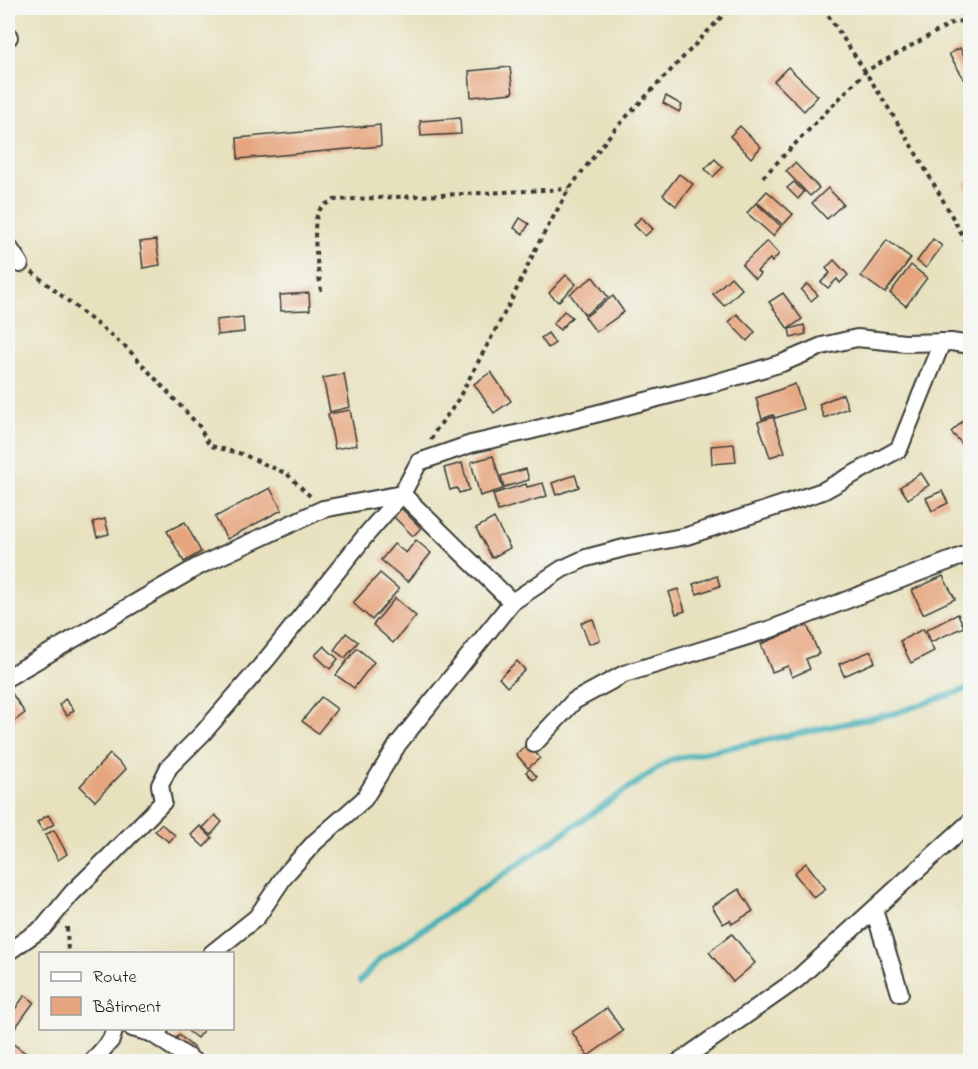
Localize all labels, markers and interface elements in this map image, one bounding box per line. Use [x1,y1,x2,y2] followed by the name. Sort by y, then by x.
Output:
[39,952,234,1030] legend
[93,965,138,991] text: Route
[92,995,161,1021] text: Bâtiment

